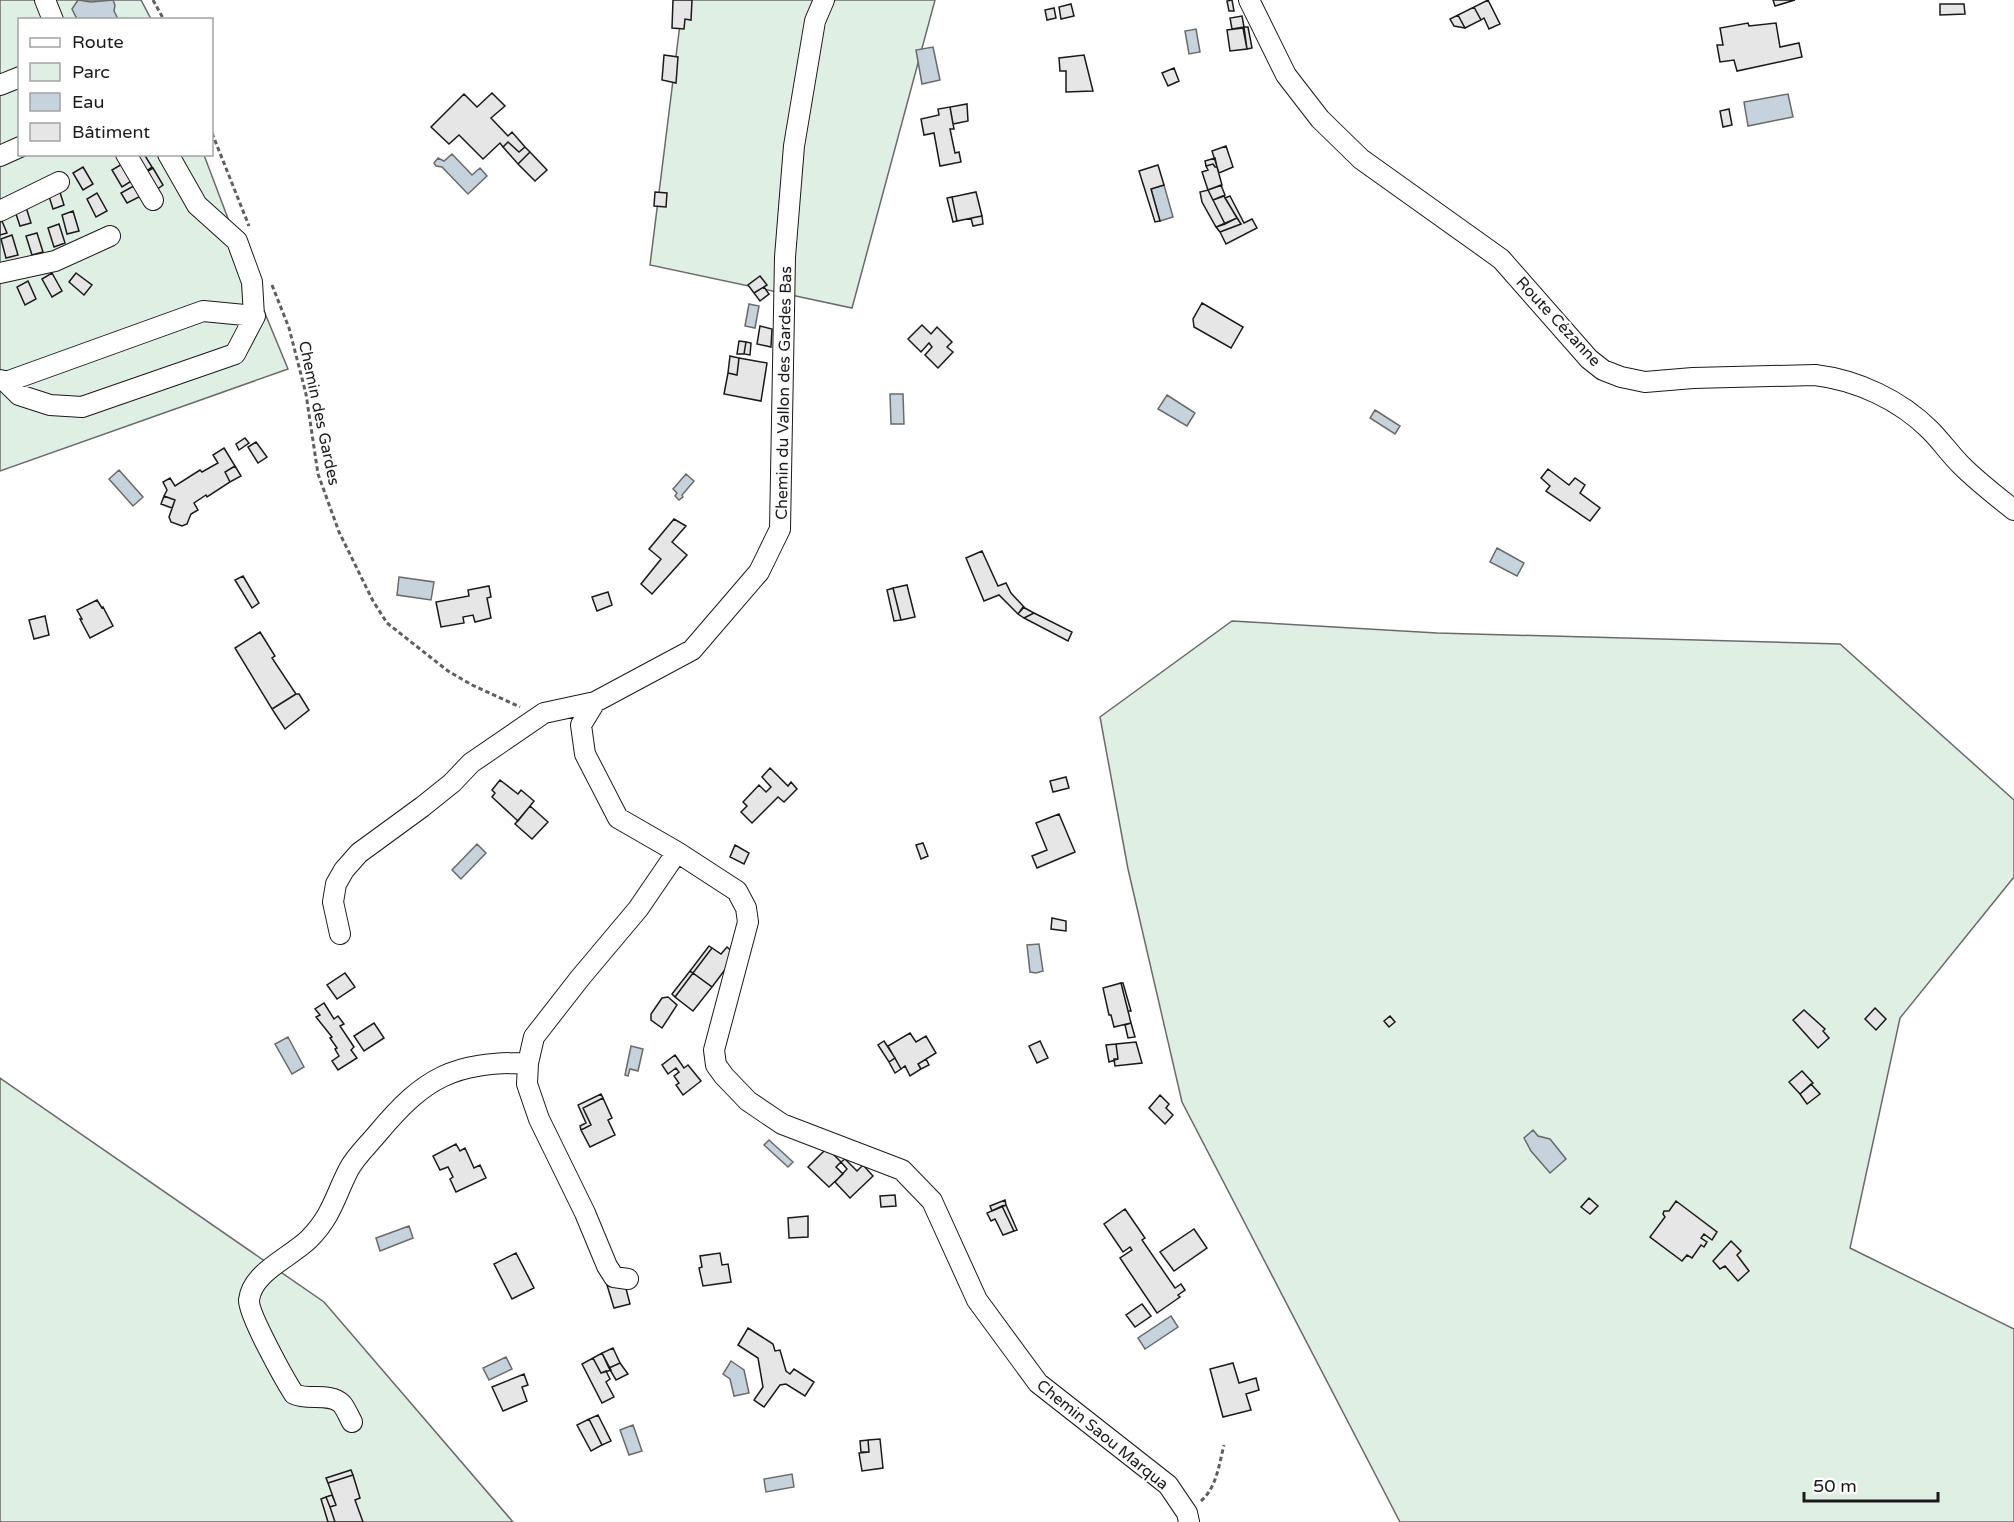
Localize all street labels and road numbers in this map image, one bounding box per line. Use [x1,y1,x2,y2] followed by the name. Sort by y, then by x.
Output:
[772,266,796,520] street label: Chemin du Vallon des Gardes Bas
[1512,273,1605,371] street label: Route Cézanne
[294,339,344,487] street label: Chemin des Gardes
[1032,1375,1172,1494] street label: Chemin Saou Marqua

